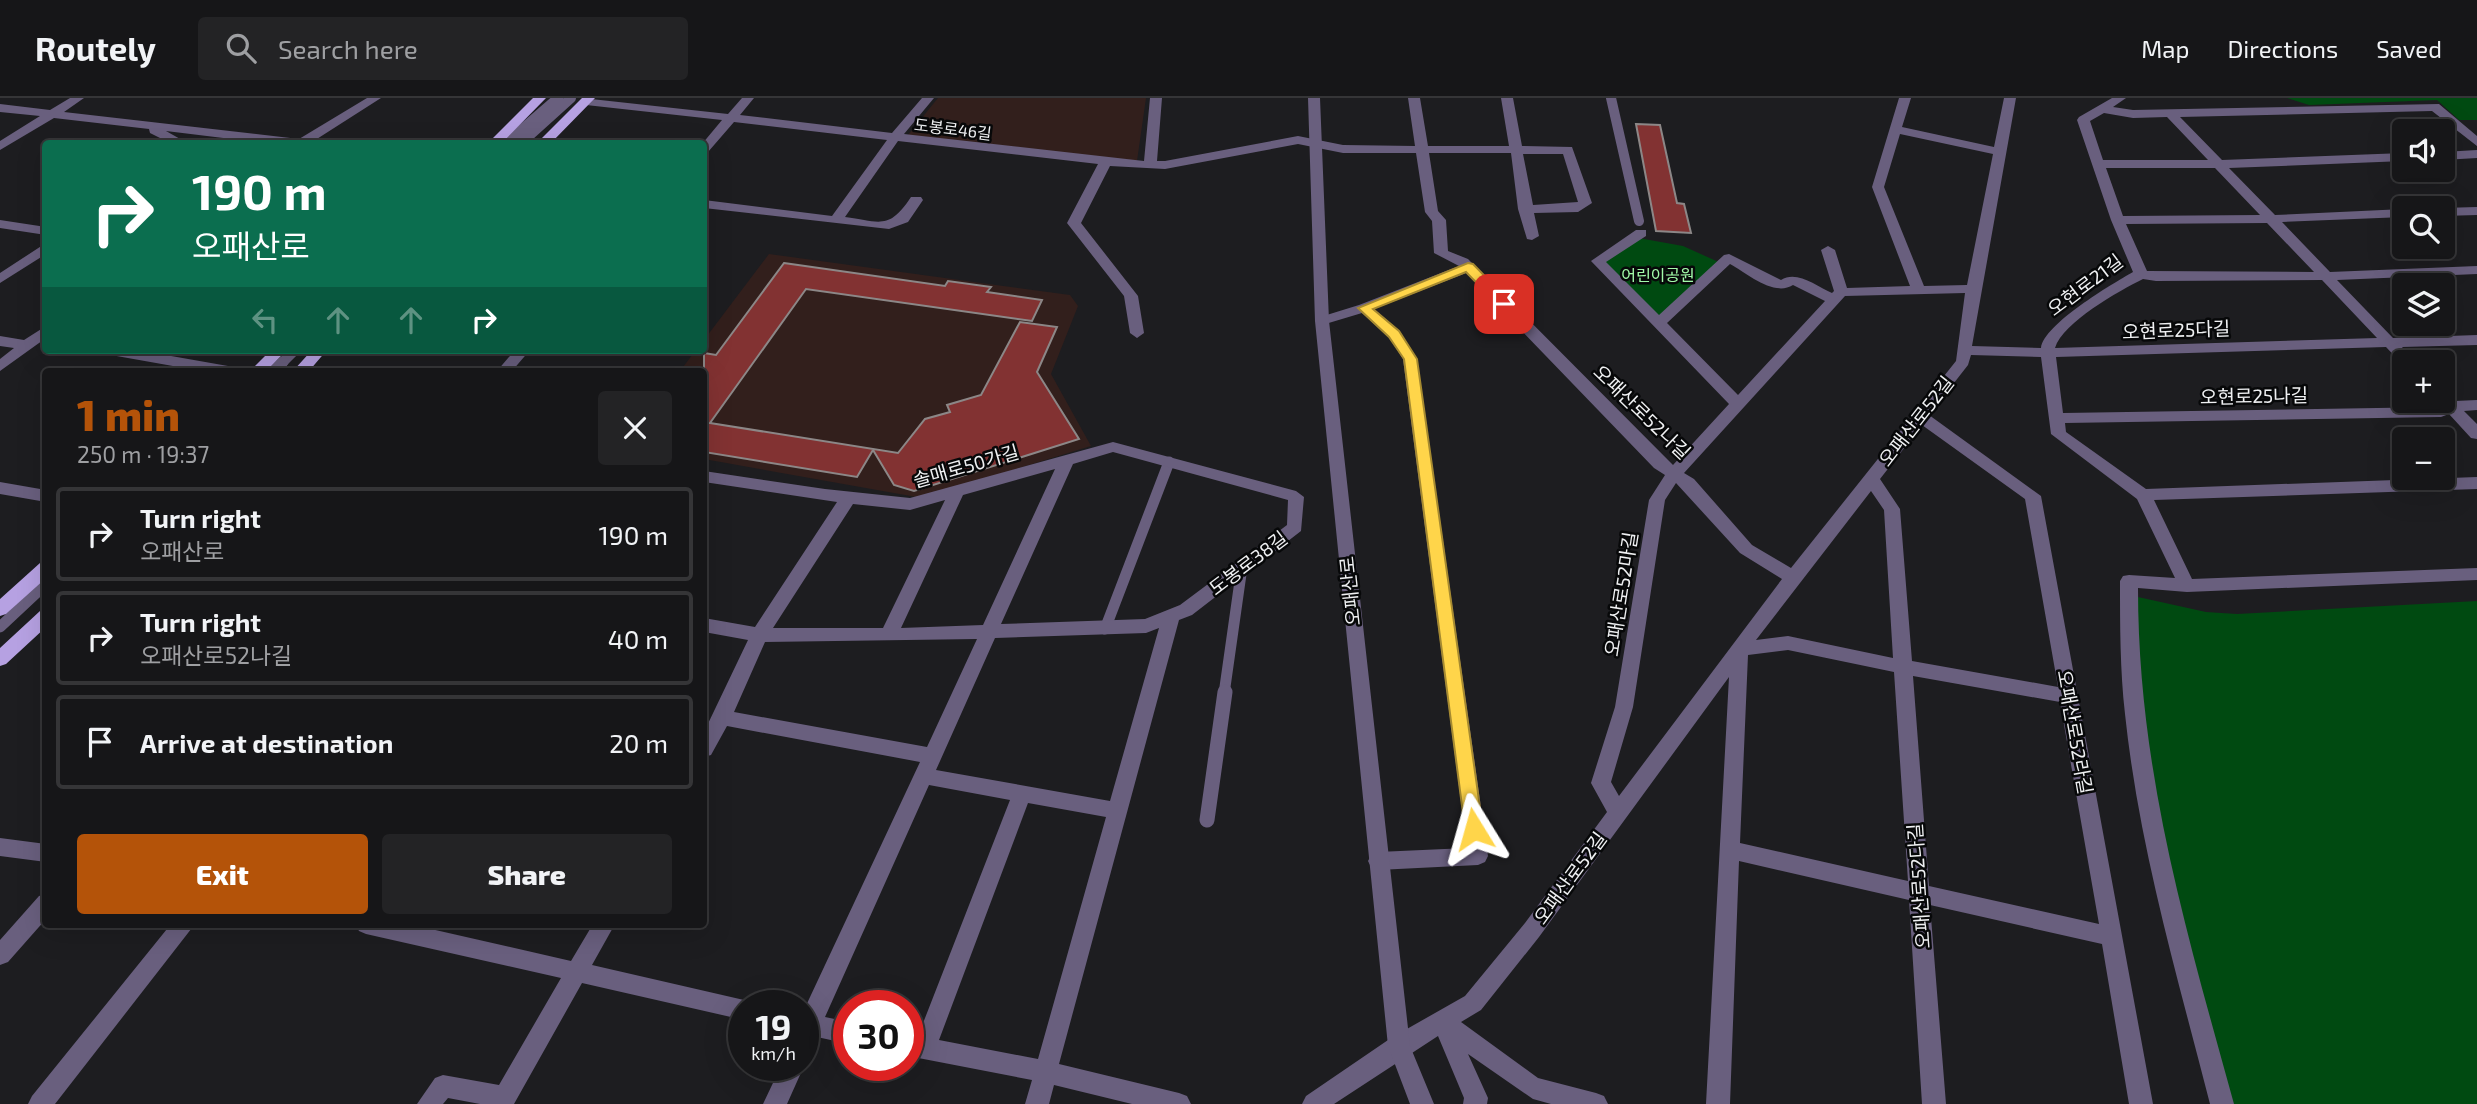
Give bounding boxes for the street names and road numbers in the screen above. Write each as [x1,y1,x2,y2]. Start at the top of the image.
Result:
street label: 도봉로46길 [913,114,993,143]
street label: 오현로21길 [2043,249,2127,320]
street label: 오현로25다길 [2121,316,2230,343]
street label: 오패산로52나길 [1589,360,1696,464]
street label: 오패산로52길 [1873,371,1958,470]
street label: 오현로25나길 [2200,383,2308,408]
street label: 솔매로50가길 [910,439,1021,492]
street label: 도봉로38길 [1204,526,1291,599]
street label: 오패산로52마길 [1599,530,1642,658]
street label: 오패산로 [1334,555,1365,627]
street label: 오패산로52라길 [2053,668,2098,796]
street label: 오패산로52다길 [1903,823,1934,950]
street label: 오패산로52길 [1528,827,1611,928]

